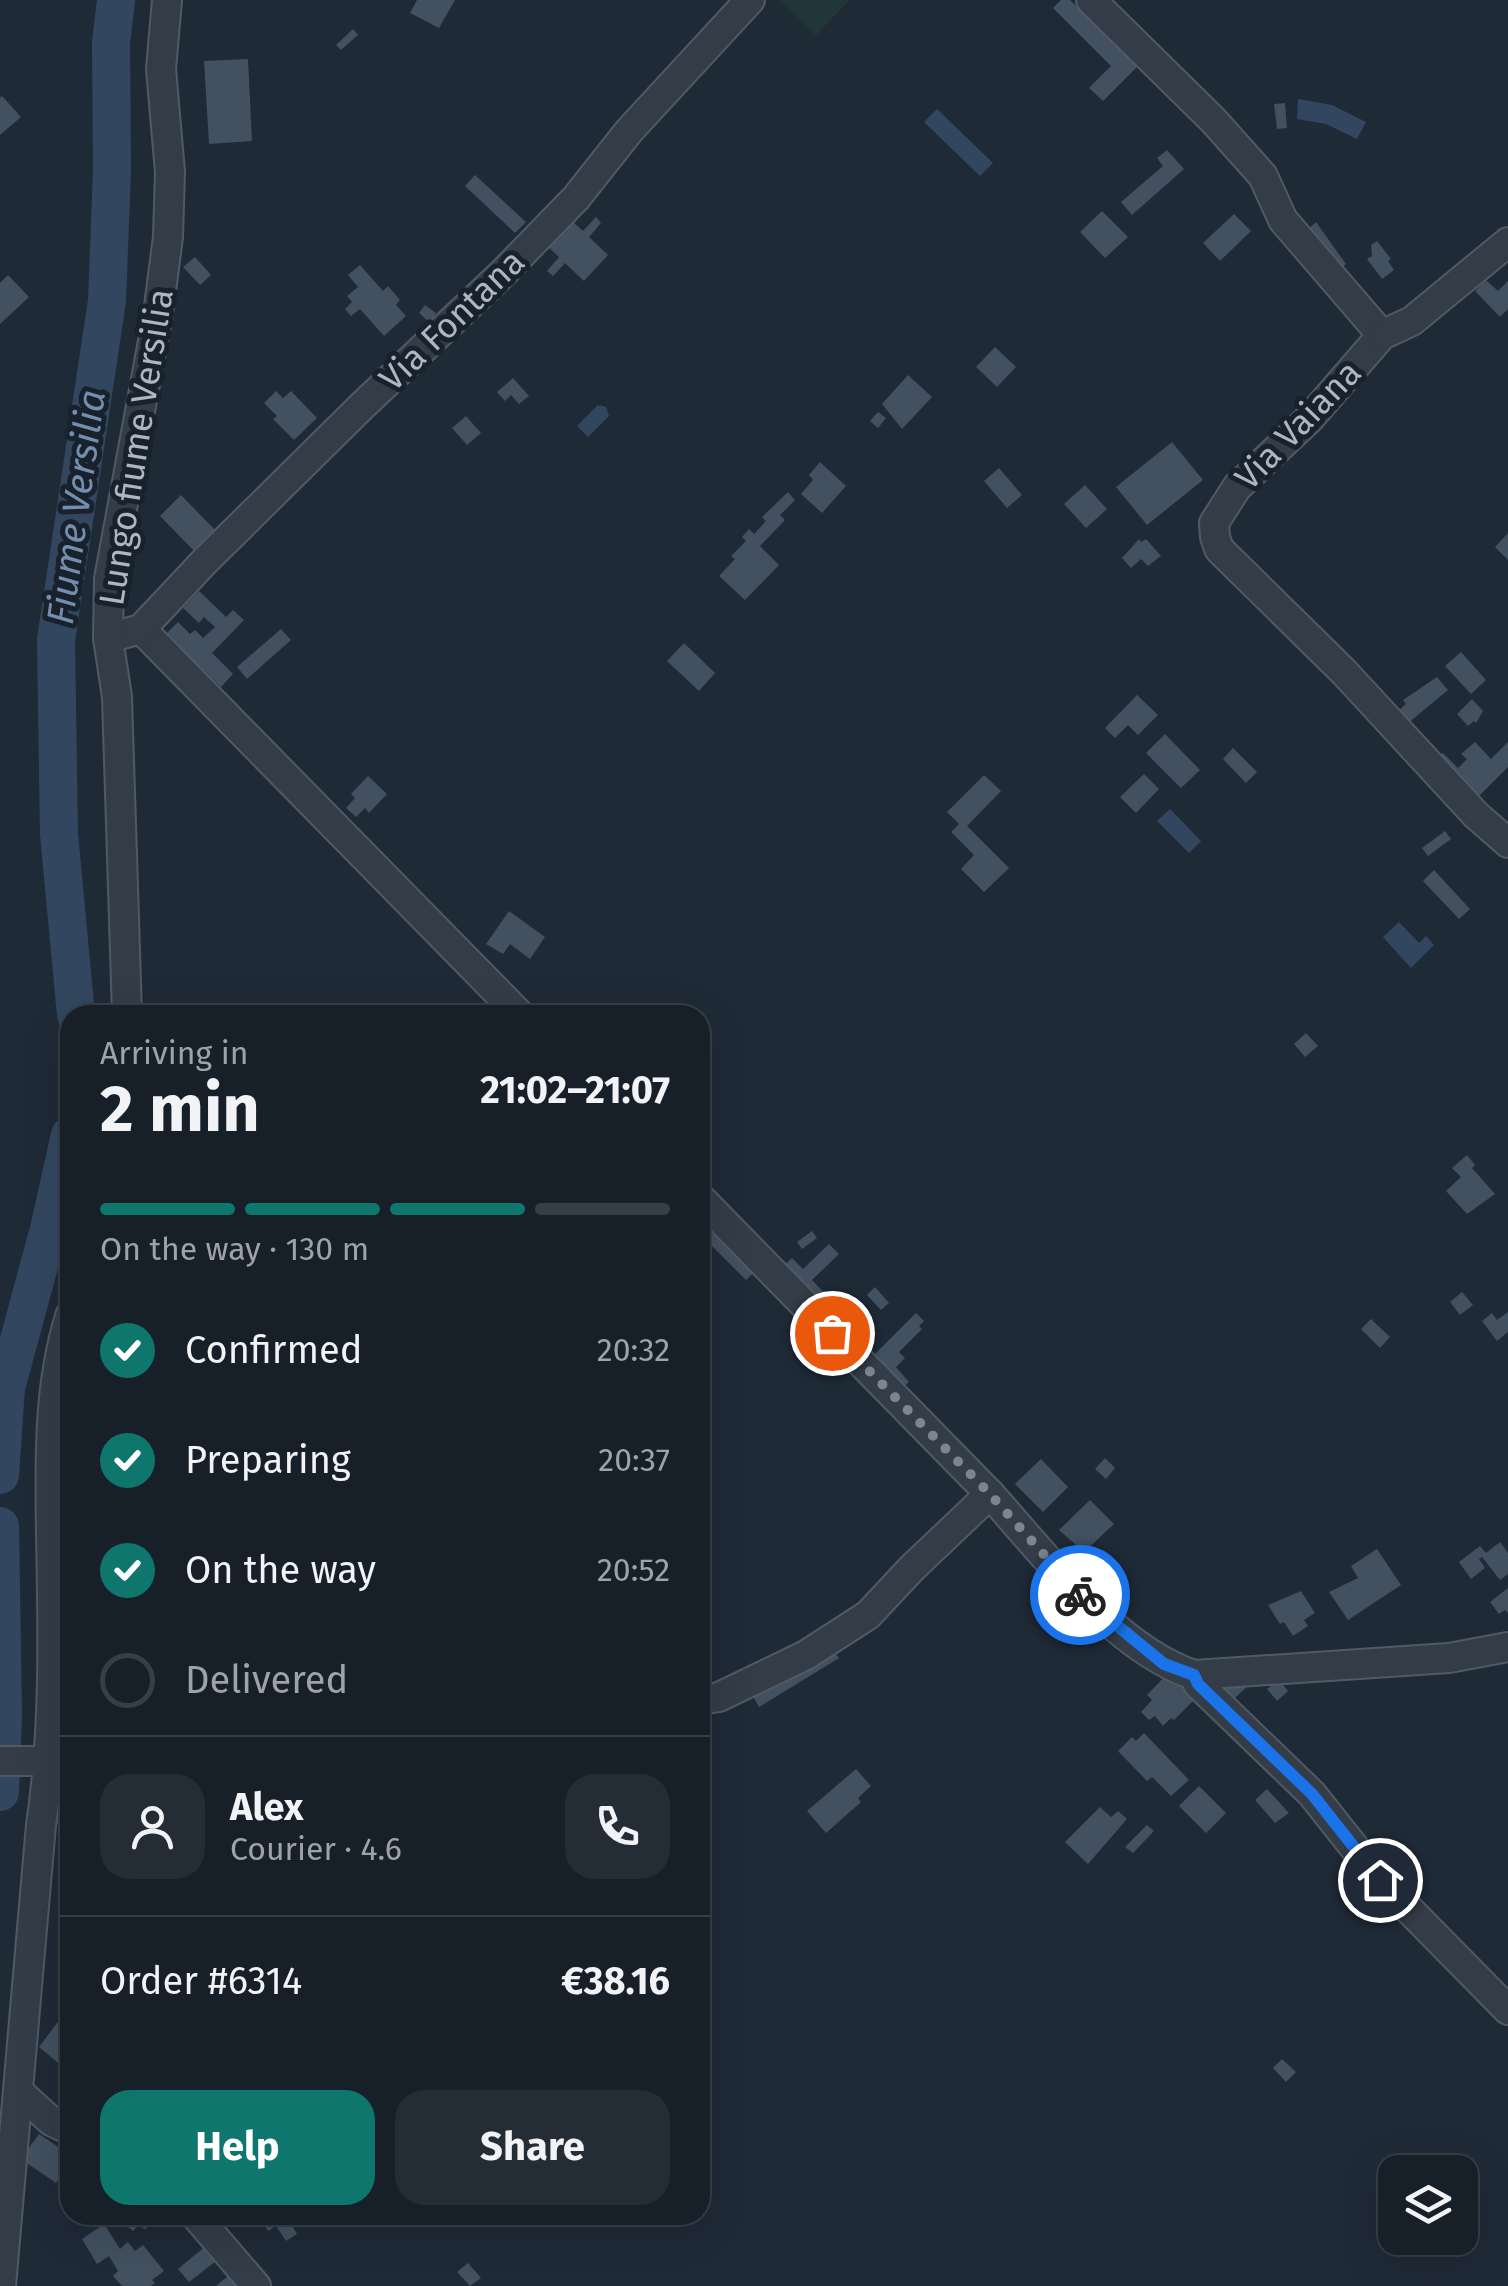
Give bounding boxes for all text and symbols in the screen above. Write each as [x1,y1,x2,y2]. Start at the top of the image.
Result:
street label: Via Fontana [371,240,533,400]
street label: Lungo fiume Versilia [90,286,182,608]
street label: Via Vaiana [1226,352,1370,498]
water label: Fiume Versilia [37,387,115,627]
text: Arriving in [100,1034,248,1072]
text: 21:02–21:07 [480,1067,670,1113]
text: 2 min [100,1070,260,1148]
text: On the way · 130 m [100,1230,369,1268]
pin [790,1291,875,1376]
icon: bag [805,1306,860,1361]
icon: check [100,1323,155,1378]
text: Confirmed [185,1327,363,1373]
text: 20:32 [597,1331,670,1369]
icon: check [100,1433,155,1488]
text: Preparing [185,1437,351,1483]
text: 20:37 [598,1441,670,1479]
icon: check [100,1543,155,1598]
courier [1030,1545,1130,1645]
text: On the way [185,1547,376,1593]
text: 20:52 [597,1551,670,1589]
icon: bike [1053,1568,1108,1623]
text: Delivered [185,1657,348,1703]
button: person [100,1774,205,1879]
button: phone [565,1774,670,1879]
text: Alex [230,1784,303,1830]
text: Courier · 4.6 [230,1830,402,1868]
pin [1338,1838,1423,1923]
icon: home [1353,1853,1408,1908]
text: Order #6314 [100,1958,302,2004]
text: €38.16 [561,1958,670,2004]
button: Help [100,2090,375,2205]
button: Share [395,2090,670,2205]
map controls [1378,2155,1478,2255]
button: layers [1378,2155,1478,2255]

